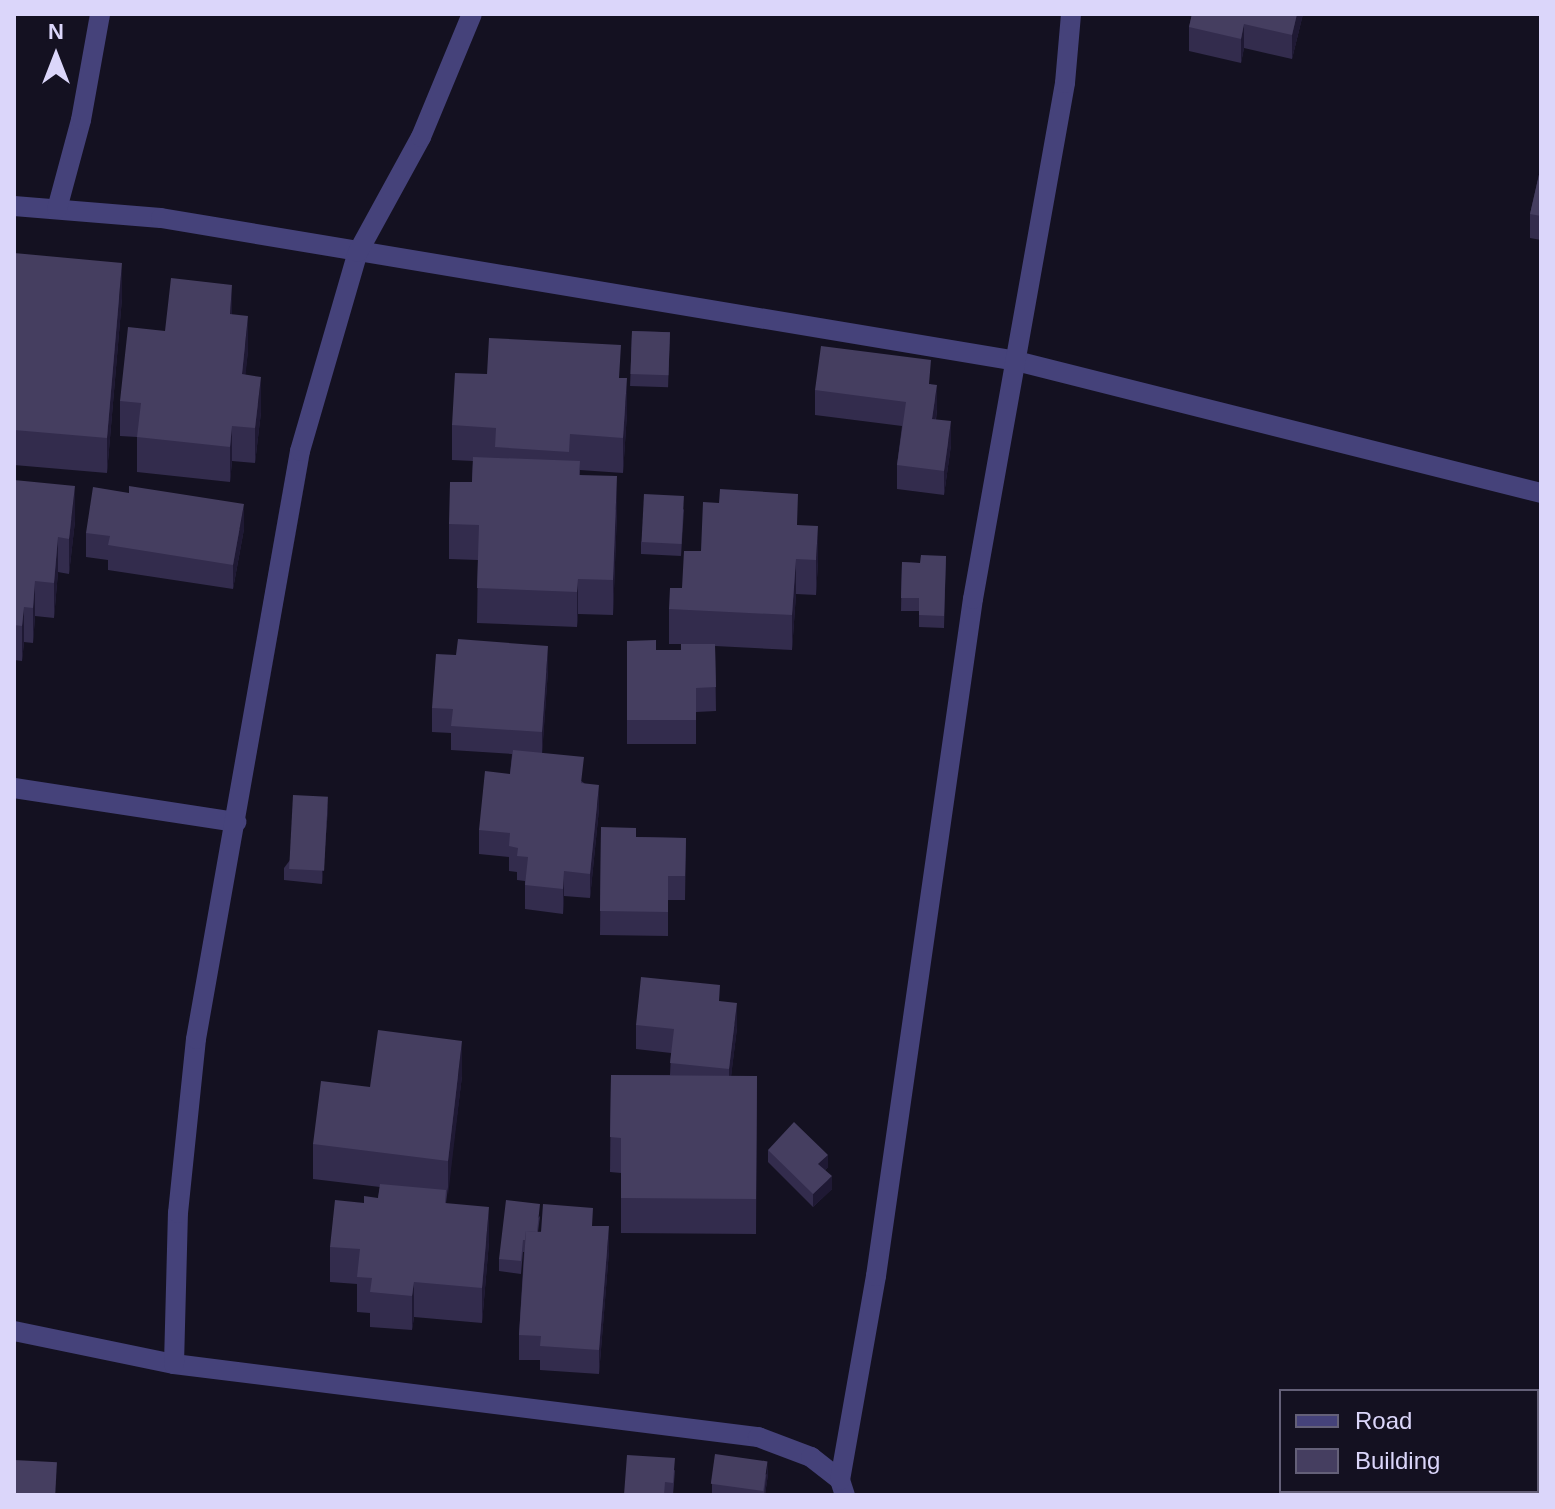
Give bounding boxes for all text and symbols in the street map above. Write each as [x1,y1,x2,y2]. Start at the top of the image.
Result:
north arrow [16,16,96,96]
text: N [48,19,64,44]
legend [1279,1389,1539,1493]
text: Road [1355,1407,1412,1434]
text: Building [1355,1447,1440,1474]

